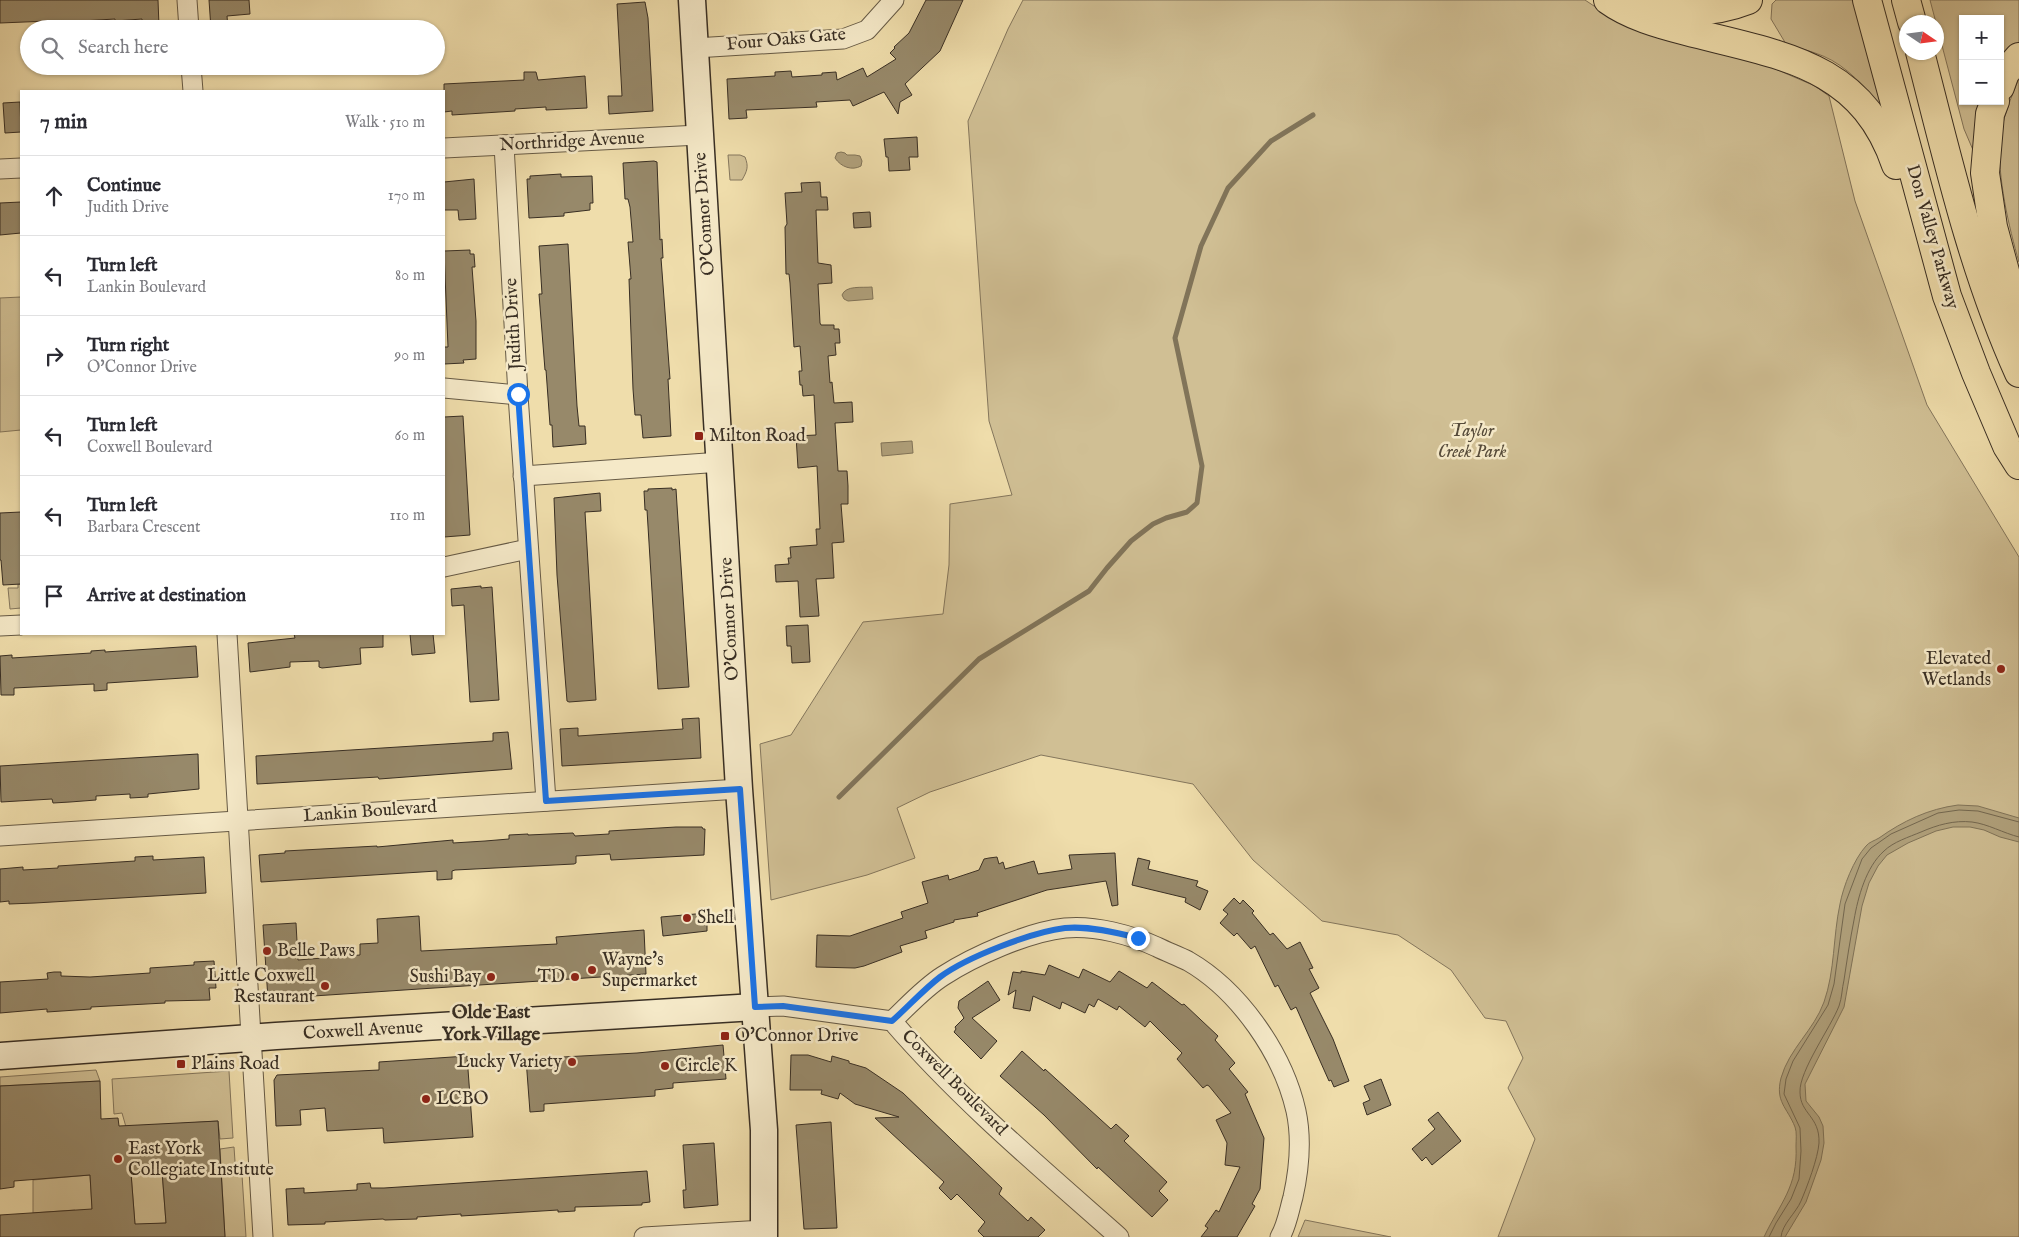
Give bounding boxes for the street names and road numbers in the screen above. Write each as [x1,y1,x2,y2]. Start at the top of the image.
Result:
street label: Four Oaks Gate [725,23,847,57]
street label: Northridge Avenue [499,127,645,157]
street label: O'Connor Drive [689,152,721,276]
street label: Don Valley Parkway [1900,162,1964,312]
street label: Judith Drive [500,277,528,373]
street label: O'Connor Drive [715,557,745,681]
street label: Lankin Boulevard [302,796,438,828]
street label: Coxwell Avenue [302,1016,424,1046]
street label: Coxwell Boulevard [896,1025,1012,1141]

